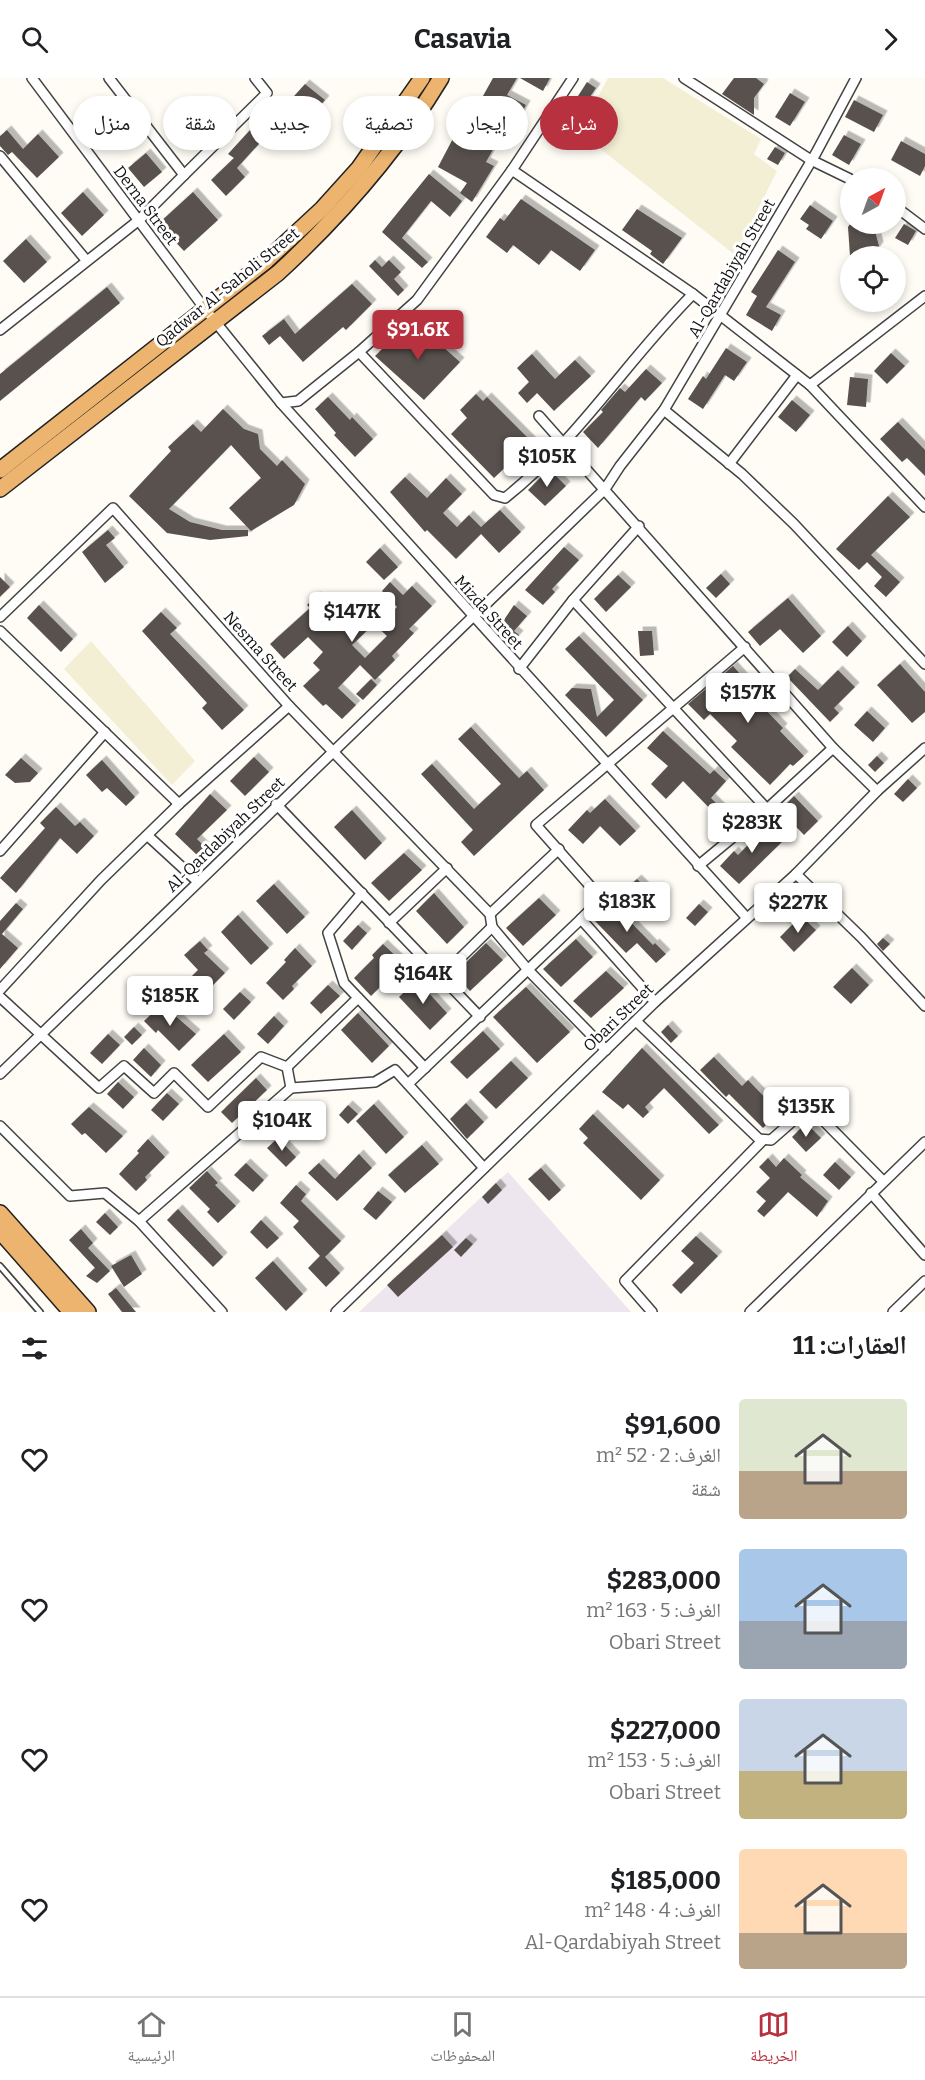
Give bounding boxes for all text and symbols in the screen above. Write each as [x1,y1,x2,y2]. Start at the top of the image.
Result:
icon: search [18,23,51,56]
text: Casavia [414,23,511,55]
icon: forward [874,23,907,56]
chip: منزل [73,96,151,150]
chip: شقة [163,96,237,150]
chip: جديد [249,96,331,150]
chip: تصفية [343,96,434,150]
chip: إيجار [446,96,528,150]
chip: شراء [540,96,618,150]
street label: Derna Street [110,162,182,249]
north arrow [840,168,906,234]
map controls [840,168,906,312]
street label: Al-Qardabiyah Street [684,195,779,341]
street label: Qadwar Al-Saholi Street [152,224,303,351]
button: locate [840,246,906,312]
pin: $91.6K [369,310,467,361]
text: $91.6K [386,317,450,341]
pin: $105K [505,437,589,488]
text: $105K [518,444,576,468]
street label: Mizda Street [450,571,527,653]
pin: $147K [310,592,394,643]
text: $147K [323,599,381,623]
street label: Nesma Street [220,607,302,695]
pin: $157K [706,673,790,724]
text: $157K [720,680,776,704]
street label: Al-Qardabiyah Street [162,773,289,896]
pin: $283K [710,803,794,854]
text: $283K [722,810,782,834]
pin: $183K [585,882,669,933]
pin: $227K [756,883,840,934]
text: $183K [598,889,656,913]
text: $227K [768,890,828,914]
pin: $164K [381,954,465,1005]
text: $164K [393,961,453,985]
pin: $185K [128,976,212,1027]
street label: Obari Street [579,979,657,1055]
text: $185K [141,983,199,1007]
pin: $135K [764,1087,848,1138]
text: $135K [777,1094,835,1118]
pin: $104K [240,1101,324,1152]
text: $104K [252,1108,312,1132]
text: العقارات: 11 [793,1330,907,1361]
icon: filters [18,1332,51,1365]
text: $91,600 [624,1410,721,1441]
icon: home [787,1423,859,1495]
icon: heart [18,1443,51,1476]
text: الغرف: 2 · 52 m² [596,1443,721,1467]
text: شقة [691,1477,721,1501]
text: $283,000 [607,1565,721,1596]
icon: home [787,1573,859,1645]
icon: heart [18,1593,51,1626]
text: الغرف: 5 · 163 m² [586,1598,721,1622]
text: Obari Street [609,1630,721,1654]
text: $227,000 [610,1715,721,1746]
icon: home [787,1723,859,1795]
icon: heart [18,1743,51,1776]
text: الغرف: 5 · 153 m² [588,1748,721,1772]
text: Obari Street [609,1780,721,1804]
text: $185,000 [610,1865,721,1896]
icon: home [787,1873,859,1945]
icon: heart [18,1893,51,1926]
text: الغرف: 4 · 148 m² [585,1898,721,1922]
text: Al-Qardabiyah Street [524,1930,721,1954]
tab: الرئيسية [128,2008,175,2071]
tab: المحفوظات [430,2008,495,2071]
tab: الخريطة [750,2008,797,2071]

